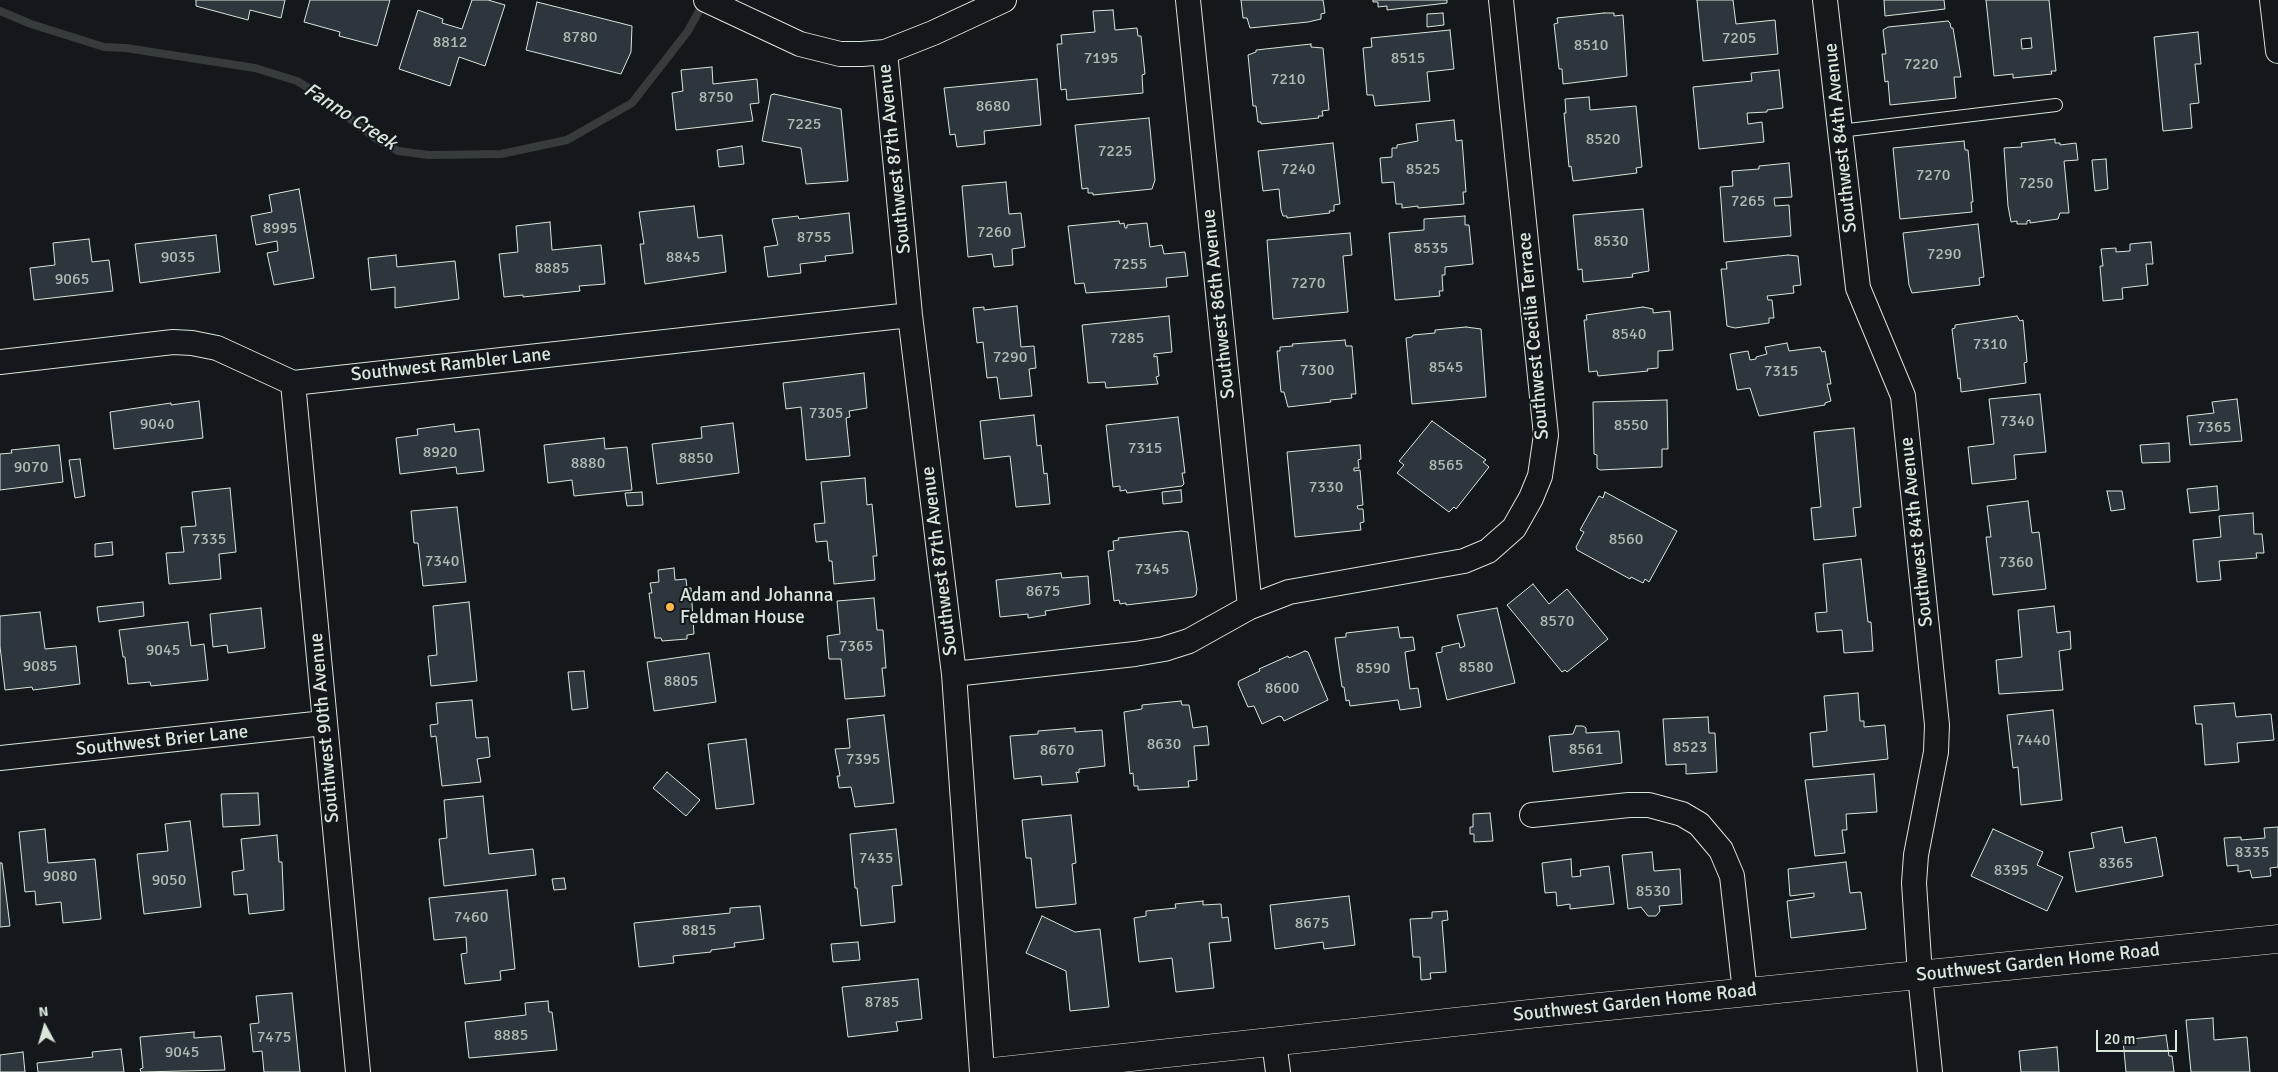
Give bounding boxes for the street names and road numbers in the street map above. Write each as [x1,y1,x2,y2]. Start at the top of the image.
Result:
street label: Southwest 84th Avenue [1820,42,1862,234]
street label: Southwest 87th Avenue [874,63,916,255]
street label: Southwest 86th Avenue [1198,208,1240,400]
street label: Southwest Cecilia Terrace [1514,231,1554,441]
street label: Southwest Rambler Lane [350,343,552,387]
street label: Southwest 84th Avenue [1896,436,1938,628]
street label: Southwest 87th Avenue [917,465,963,657]
street label: Southwest 90th Avenue [305,632,345,824]
street label: Southwest Brier Lane [75,721,249,761]
street label: Southwest Garden Home Road [1915,939,2161,987]
street label: Southwest Garden Home Road [1512,979,1758,1027]

